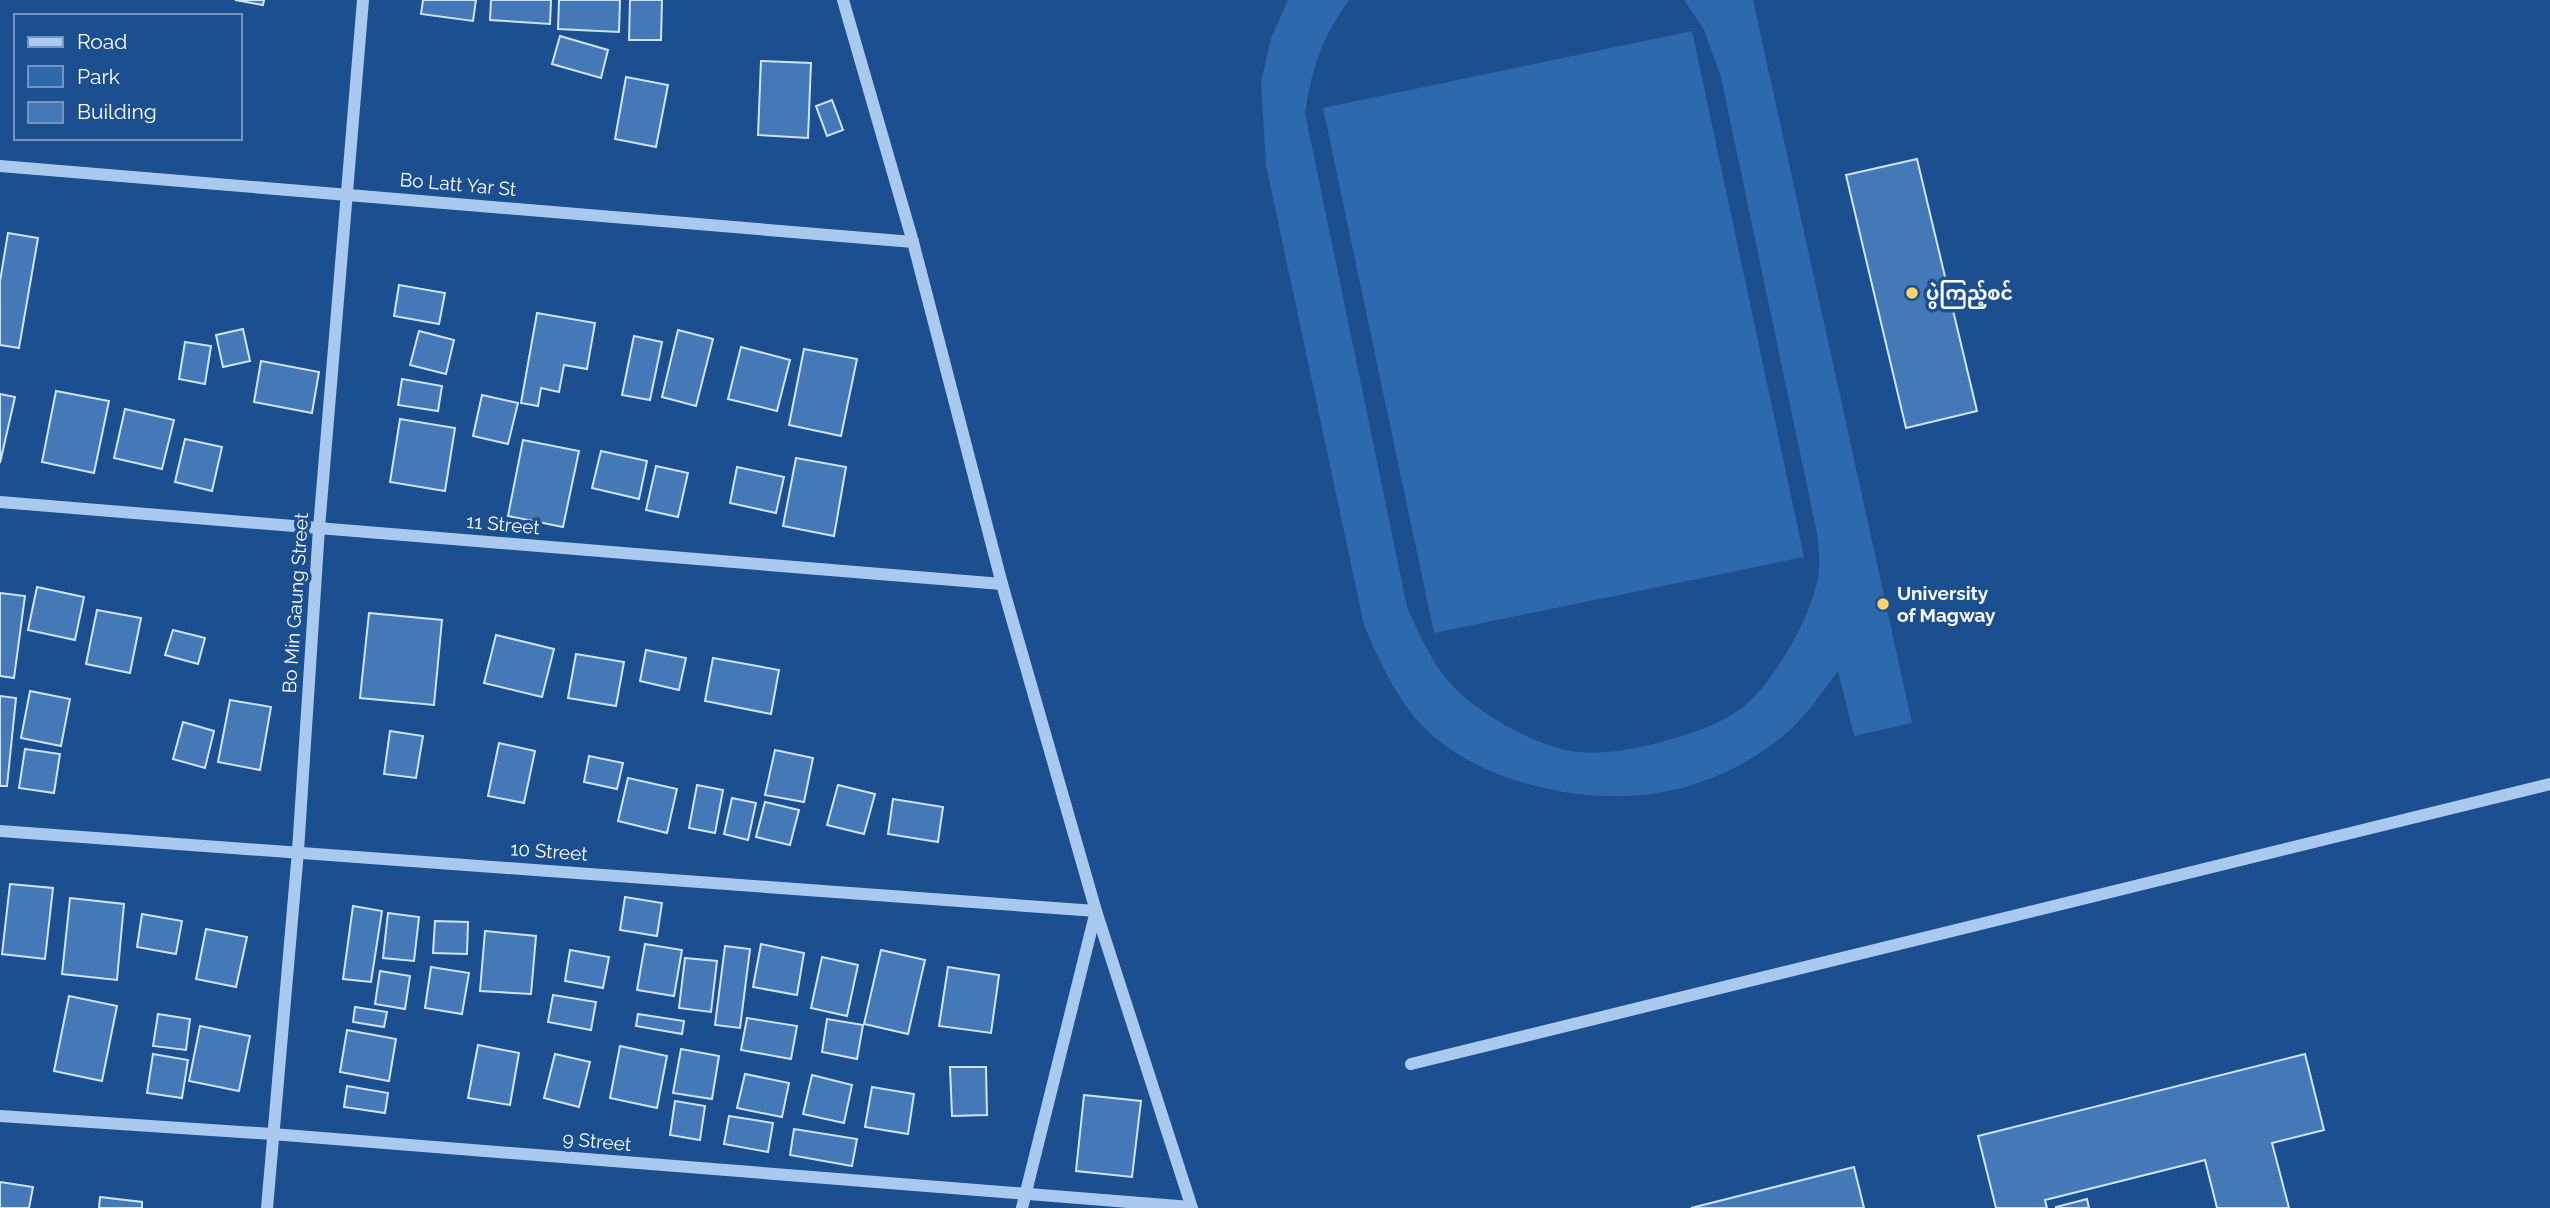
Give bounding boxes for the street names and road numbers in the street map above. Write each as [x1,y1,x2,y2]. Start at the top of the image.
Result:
street label: Bo Latt Yar St [399,168,518,200]
street label: 11 Street [465,510,541,538]
street label: Bo Min Gaung Street [278,511,312,694]
street label: 10 Street [510,837,589,865]
street label: 9 Street [562,1127,633,1155]

